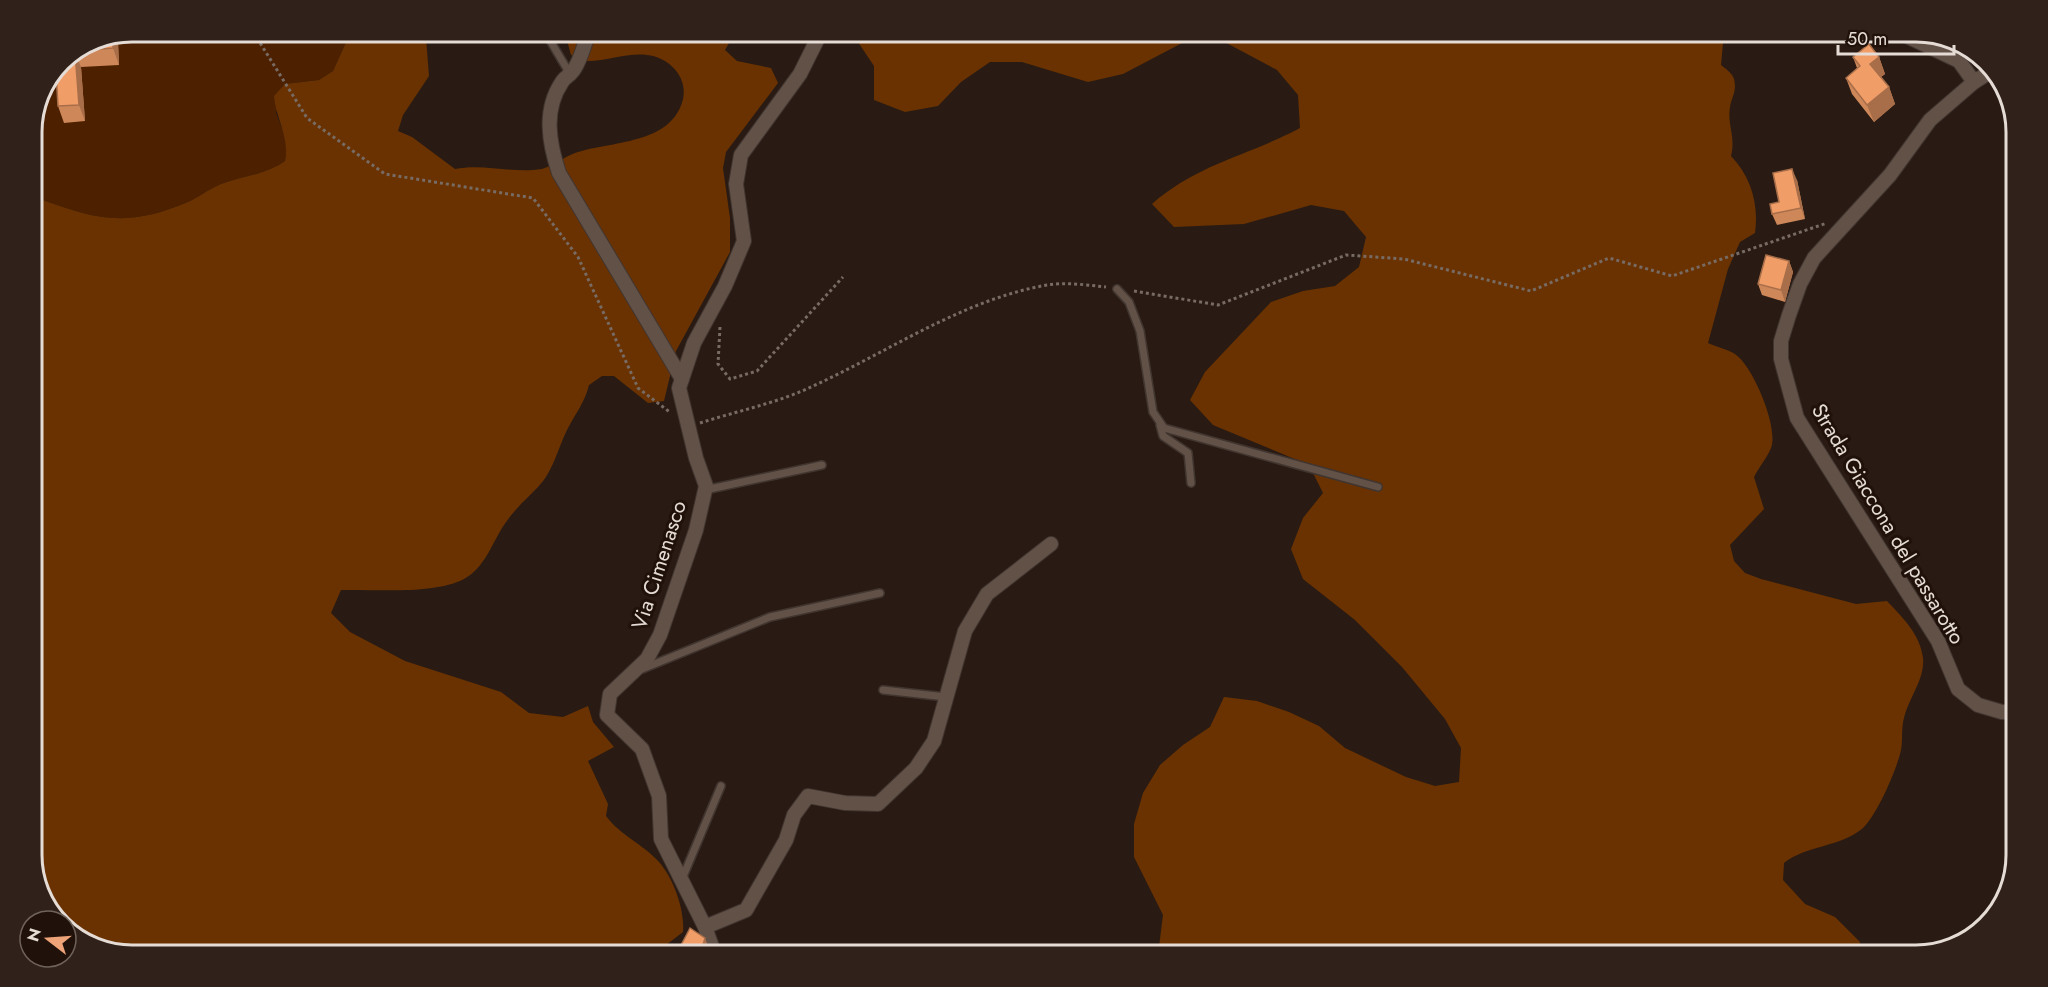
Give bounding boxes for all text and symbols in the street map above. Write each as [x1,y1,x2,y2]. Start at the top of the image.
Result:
scale bar [1838,18,1954,56]
text: 50 m [1847,26,1887,52]
street label: Strada Giaccona del passarotto [1804,398,1972,650]
street label: Via Cimenasco [624,497,694,633]
north arrow [18,909,78,969]
text: N [21,925,47,944]

